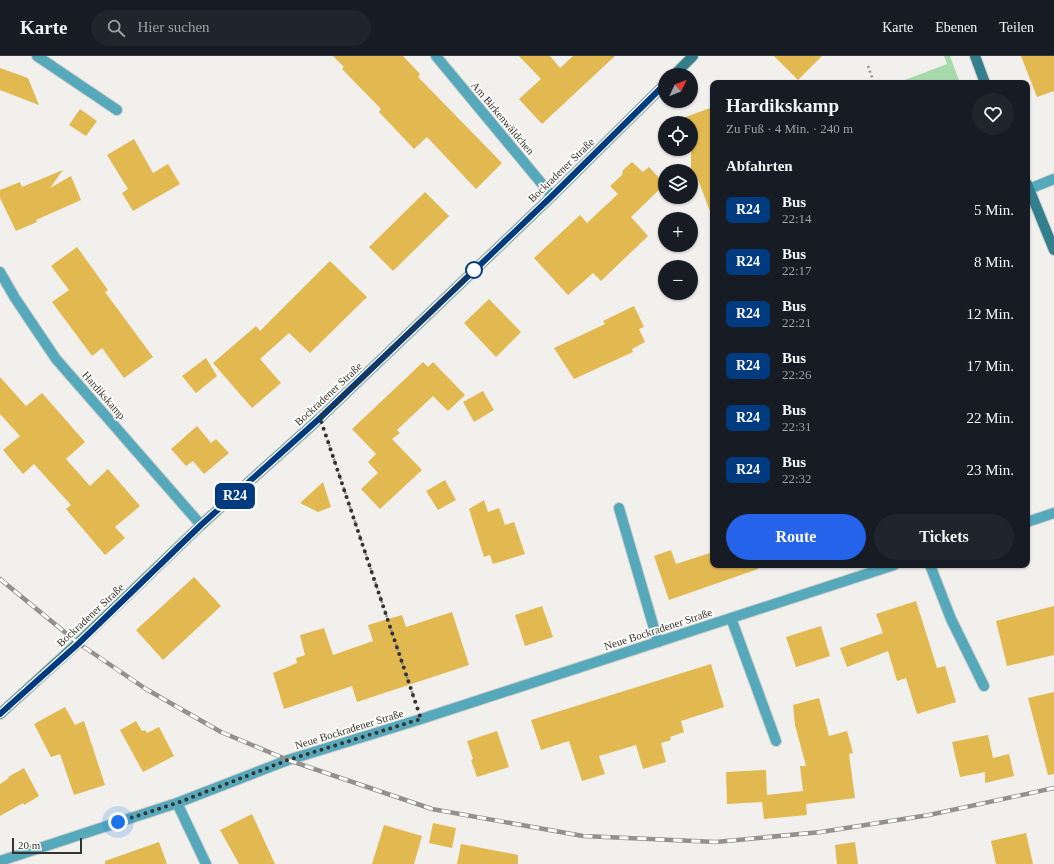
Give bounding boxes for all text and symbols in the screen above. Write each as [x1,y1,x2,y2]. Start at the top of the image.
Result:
search box [91,10,371,46]
text: Karte [20,17,67,38]
icon: search [105,17,127,39]
text: Hier suchen [137,19,210,35]
text: Karte [882,20,913,35]
text: Ebenen [935,20,977,35]
text: Teilen [999,20,1034,35]
north arrow [658,68,698,108]
map controls [658,68,698,300]
street label: Am Birkenwäldchen [469,79,537,157]
button: heart [972,93,1014,135]
text: Hardikskamp [726,95,839,116]
button: locate [658,116,698,156]
text: Zu Fuß · 4 Min. · 240 m [726,121,853,136]
street label: Bockradener Straße [526,135,597,205]
text: Abfahrten [726,158,793,174]
button: layers [658,164,698,204]
text: Bus [782,194,806,210]
text: R24 [736,202,760,217]
text: 5 Min. [974,202,1014,218]
text: 22:14 [782,211,812,226]
button: + [658,212,698,252]
text: Bus [782,246,806,262]
text: R24 [736,254,760,269]
text: 8 Min. [974,254,1014,270]
button: − [658,260,698,300]
unlabelled marker [465,261,483,279]
text: 22:17 [782,263,812,278]
text: Bus [782,298,806,314]
text: R24 [736,306,760,321]
text: 12 Min. [966,306,1014,322]
text: 22:21 [782,315,812,330]
text: Bus [782,350,806,366]
text: R24 [736,358,760,373]
text: 17 Min. [966,358,1014,374]
street label: Bockradener Straße [292,360,364,428]
text: 22:26 [782,367,812,382]
street label: Hardikskamp [80,369,128,422]
text: Bus [782,402,806,418]
text: R24 [736,410,760,425]
text: 22 Min. [966,410,1014,426]
text: 22:31 [782,419,812,434]
text: Bus [782,454,806,470]
text: R24 [736,462,760,477]
text: 23 Min. [966,462,1014,478]
text: 22:32 [782,471,812,486]
line badge: R24 [212,483,258,509]
text: R24 [223,488,247,503]
button: Route [726,514,866,560]
button: Tickets [874,514,1014,560]
street label: Bockradener Straße [54,581,126,649]
street label: Neue Bockradener Straße [602,606,714,652]
street label: Neue Bockradener Straße [293,707,405,751]
your location [108,812,128,832]
scale bar [12,836,82,855]
text: 20 m [18,839,40,851]

